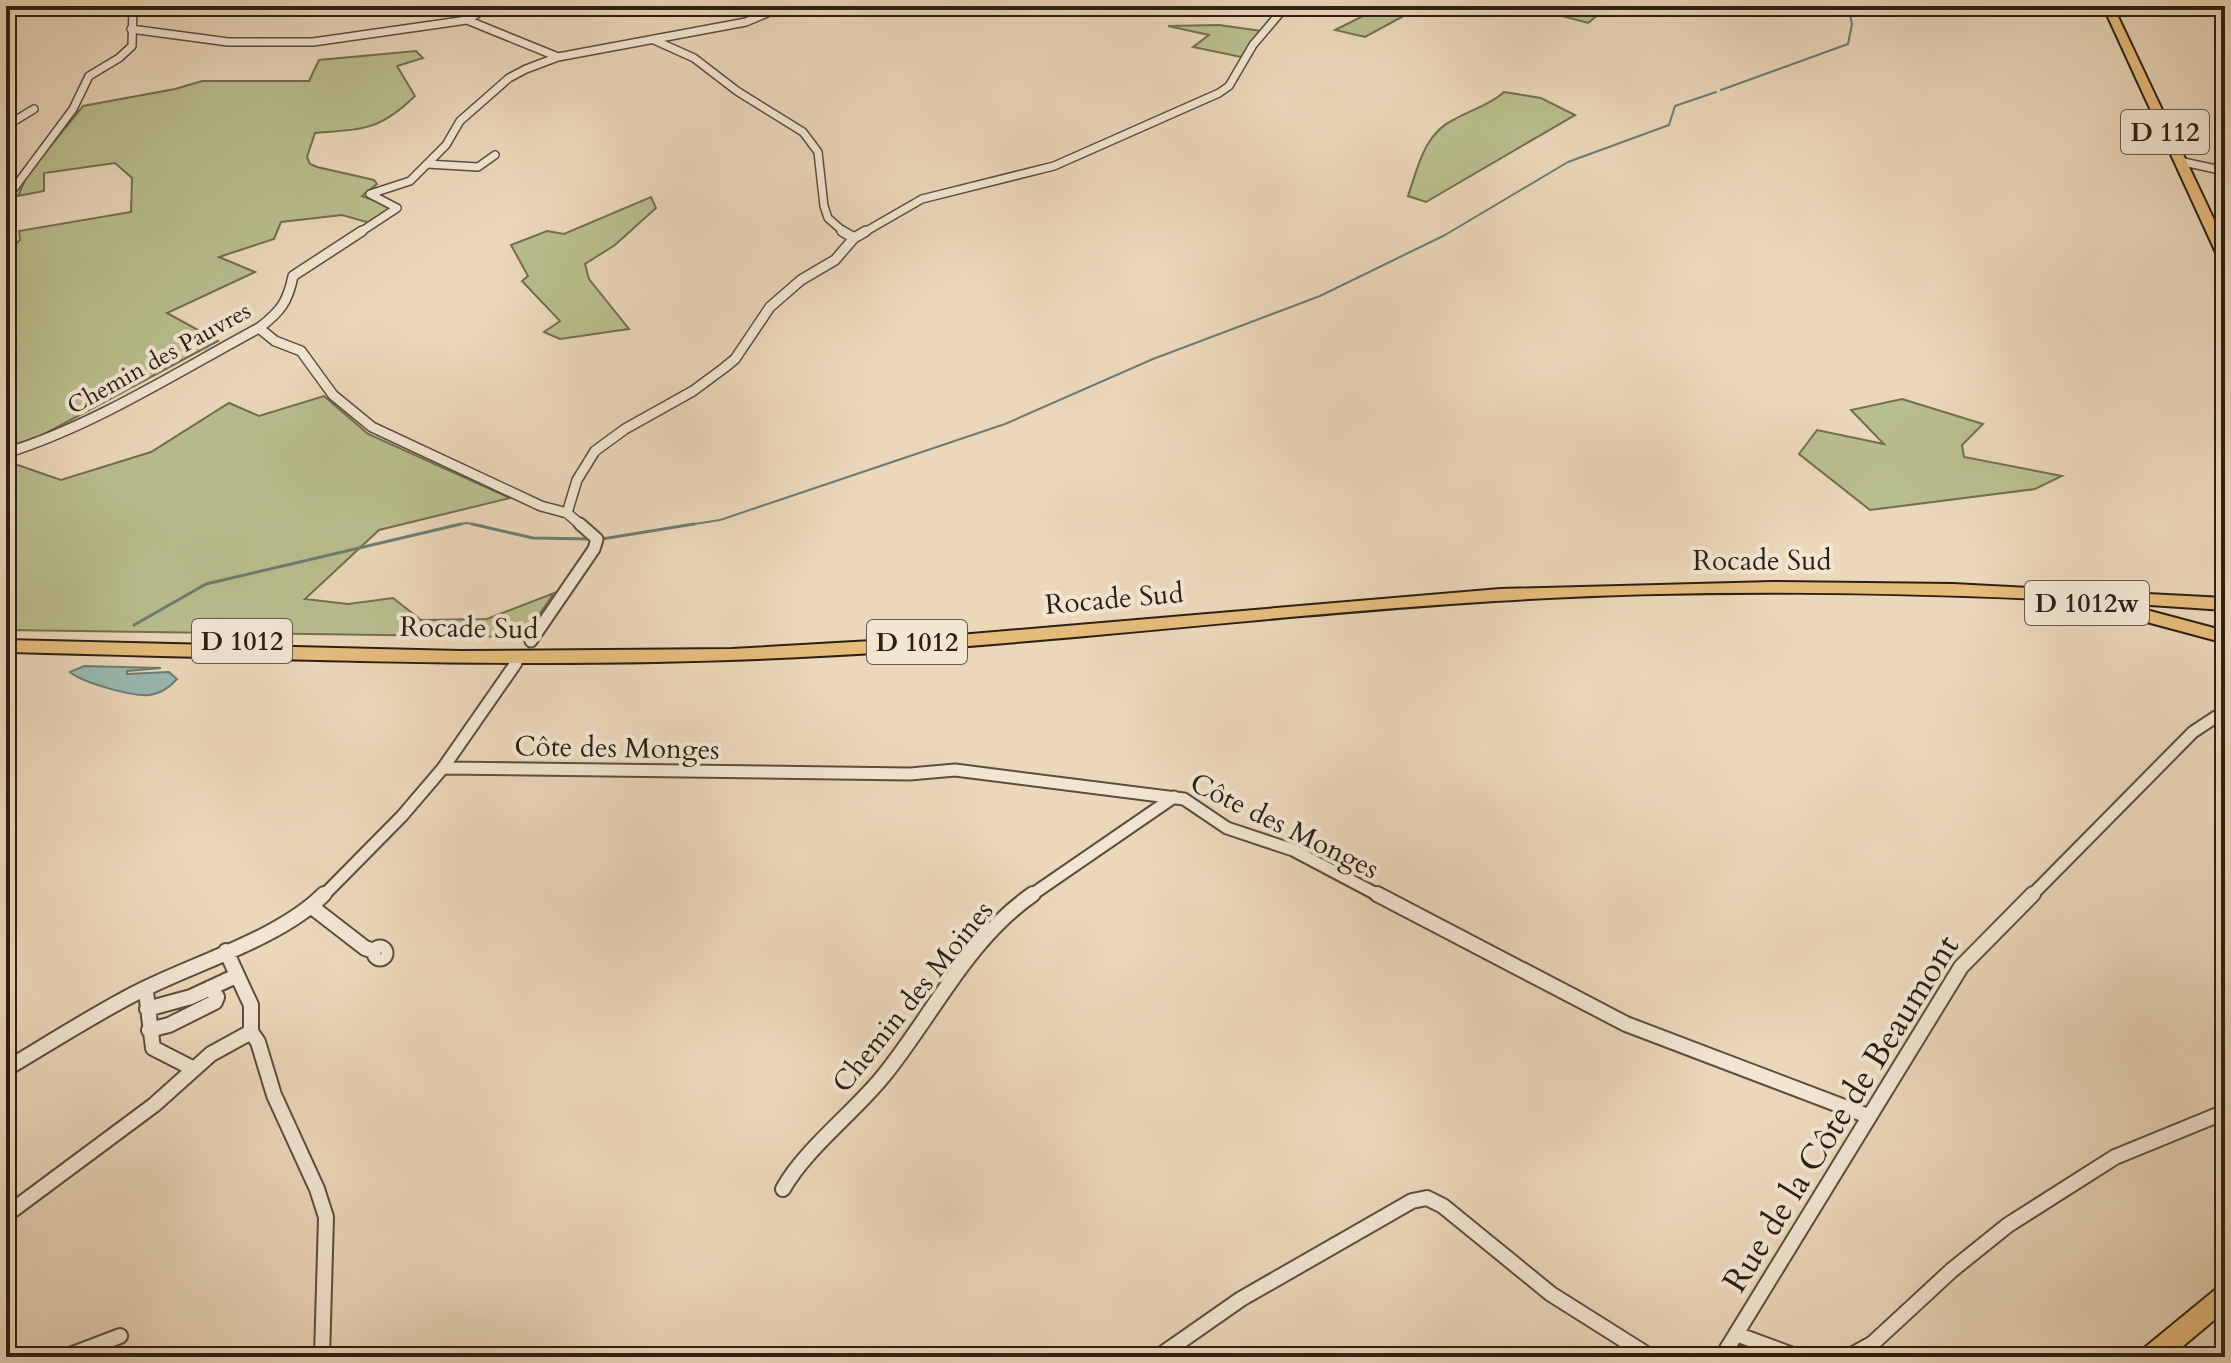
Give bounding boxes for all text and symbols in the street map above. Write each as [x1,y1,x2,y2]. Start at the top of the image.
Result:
road number: D 112 [2121,110,2209,154]
street label: Chemin des Pauvres [61,294,257,423]
street label: Rocade Sud [1693,542,1832,580]
street label: Rocade Sud [1043,574,1185,624]
road number: D 1012w [2025,581,2149,625]
street label: Rocade Sud [399,608,539,648]
road number: D 1012 [192,619,292,663]
road number: D 1012 [867,620,967,664]
street label: Côte des Monges [514,727,720,769]
street label: Côte des Monges [1184,764,1385,888]
street label: Chemin des Moines [824,893,1002,1100]
street label: Rue de la Côte de Beaumont [1712,926,1970,1301]

